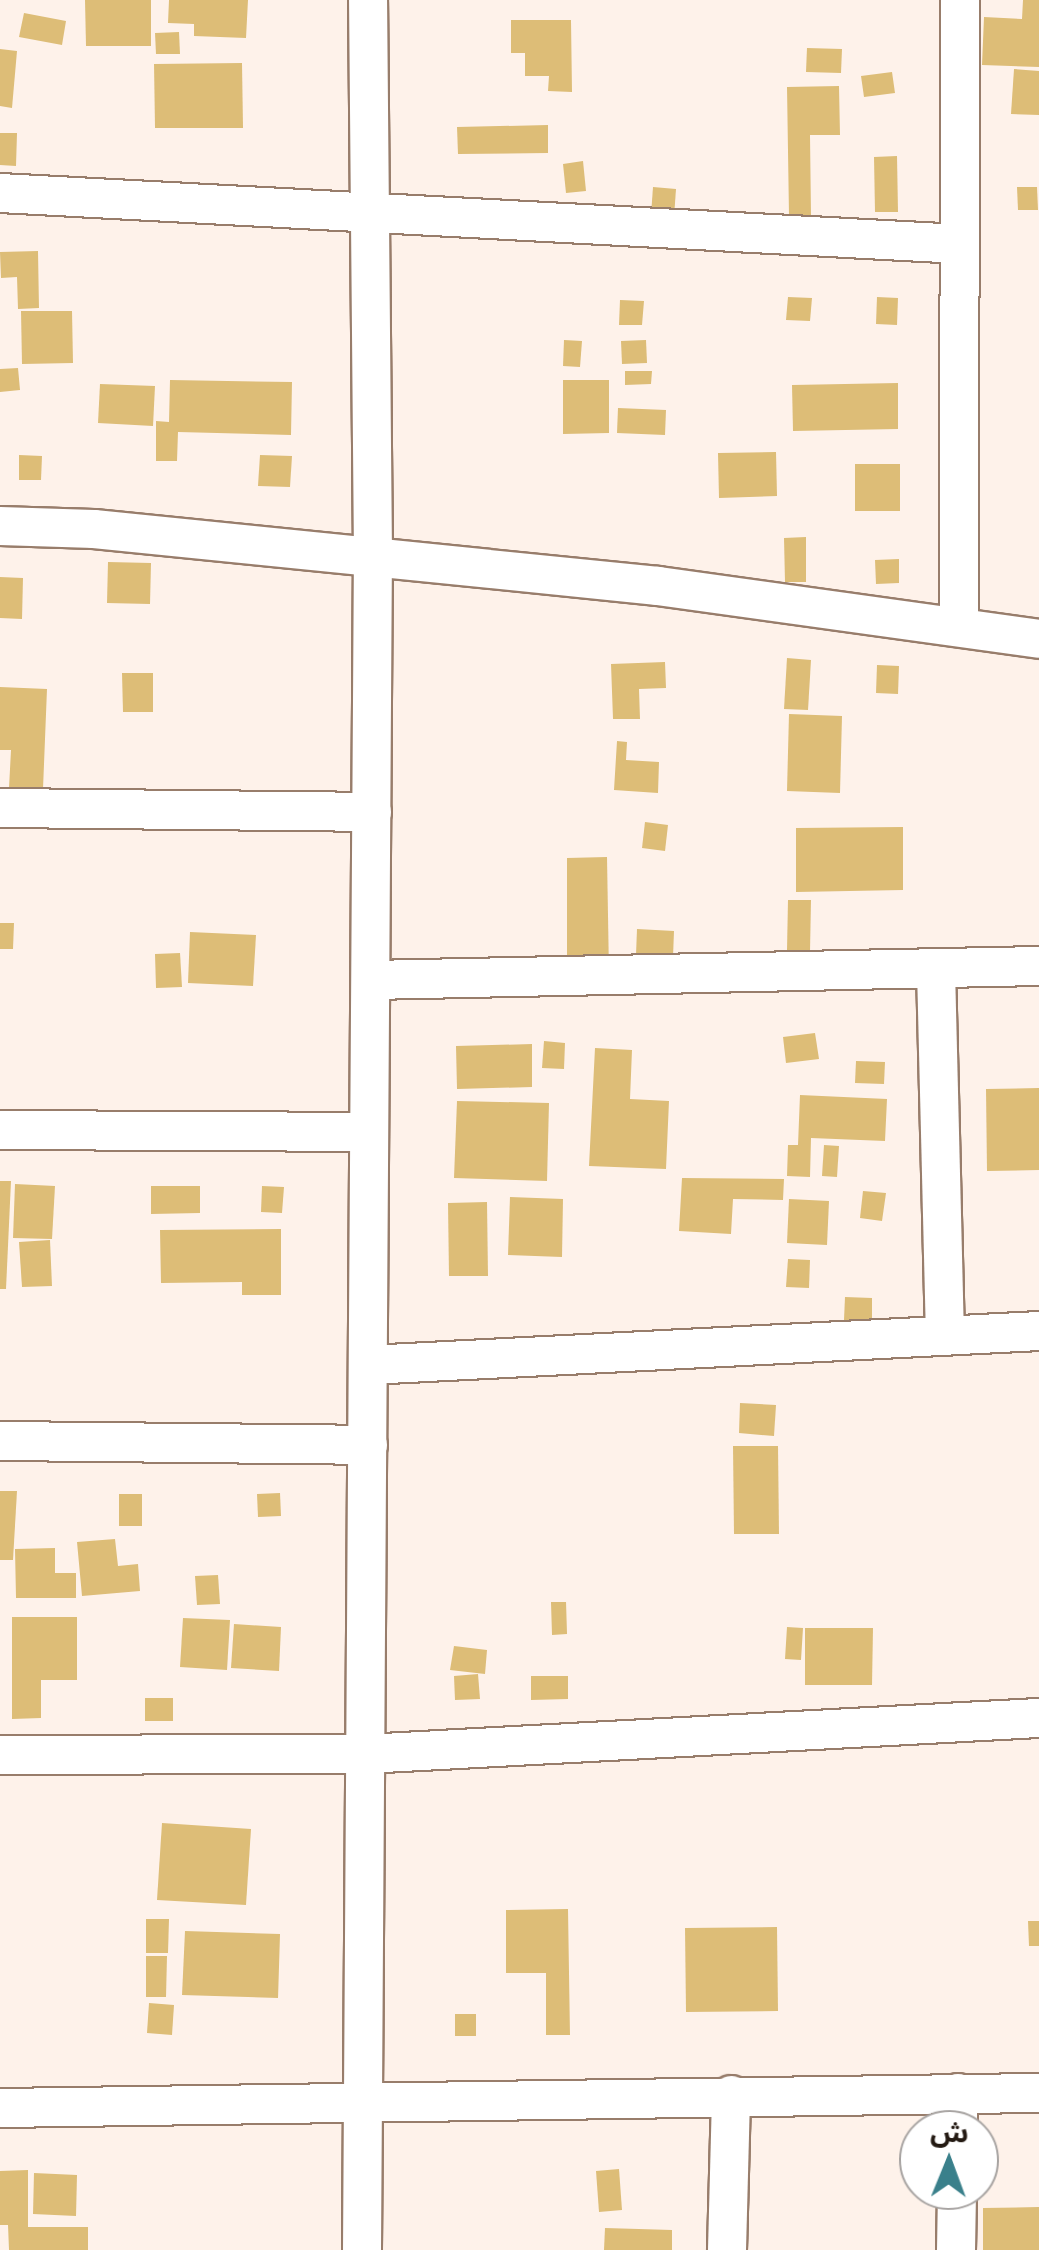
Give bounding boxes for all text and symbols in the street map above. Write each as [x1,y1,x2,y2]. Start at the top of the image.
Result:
north arrow [899,2110,999,2210]
text: ش [930,2116,969,2147]

